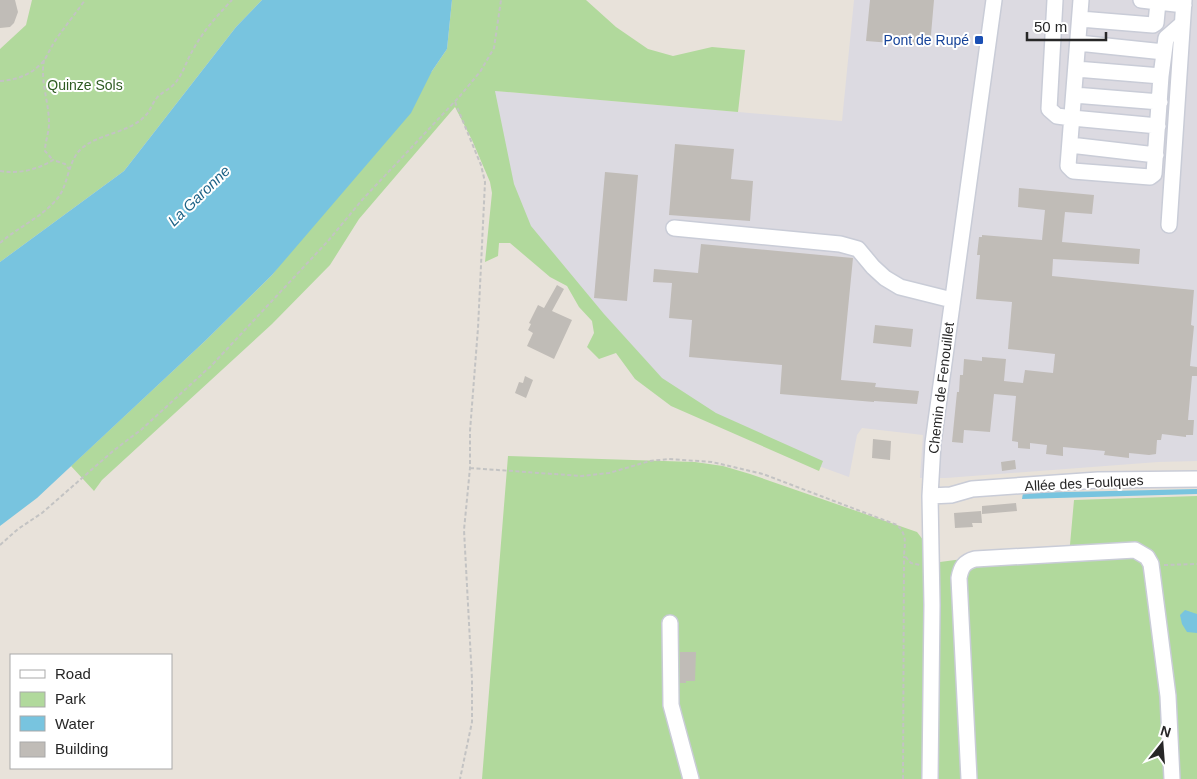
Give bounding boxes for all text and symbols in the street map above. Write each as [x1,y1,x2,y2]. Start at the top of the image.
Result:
scale bar [1027,10,1106,42]
text: 50 m [1034,18,1067,35]
place label: Pont de Rupé [883,32,969,48]
marker: Pont de Rupé [973,34,985,46]
park label: Quinze Sols [47,77,123,93]
water label: La Garonne [164,162,233,229]
street label: Chemin de Fenouillet [925,321,957,455]
street label: Allée des Foulques [1024,472,1144,494]
legend [10,654,172,769]
text: Road [55,665,91,682]
text: Park [55,690,86,707]
text: Water [55,715,94,732]
north arrow [1137,719,1187,769]
text: N [1159,722,1173,741]
text: Building [55,740,108,757]

